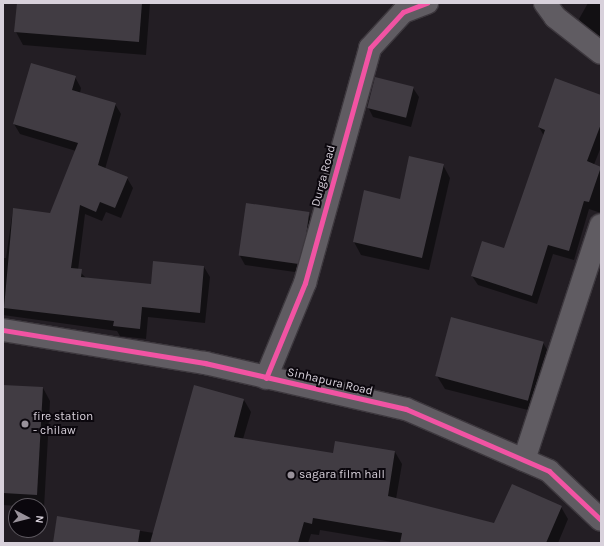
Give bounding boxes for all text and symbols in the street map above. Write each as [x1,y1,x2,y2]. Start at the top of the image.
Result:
street label: Durga Road [309,144,339,208]
street label: Sinhapura Road [286,365,374,399]
place label: fire station - chilaw [33,410,93,438]
marker: fire station - chilaw [20,419,30,429]
place label: sagara film hall [299,468,385,482]
marker: sagara film hall [286,470,296,480]
north arrow [8,498,48,538]
text: N [32,515,46,524]

